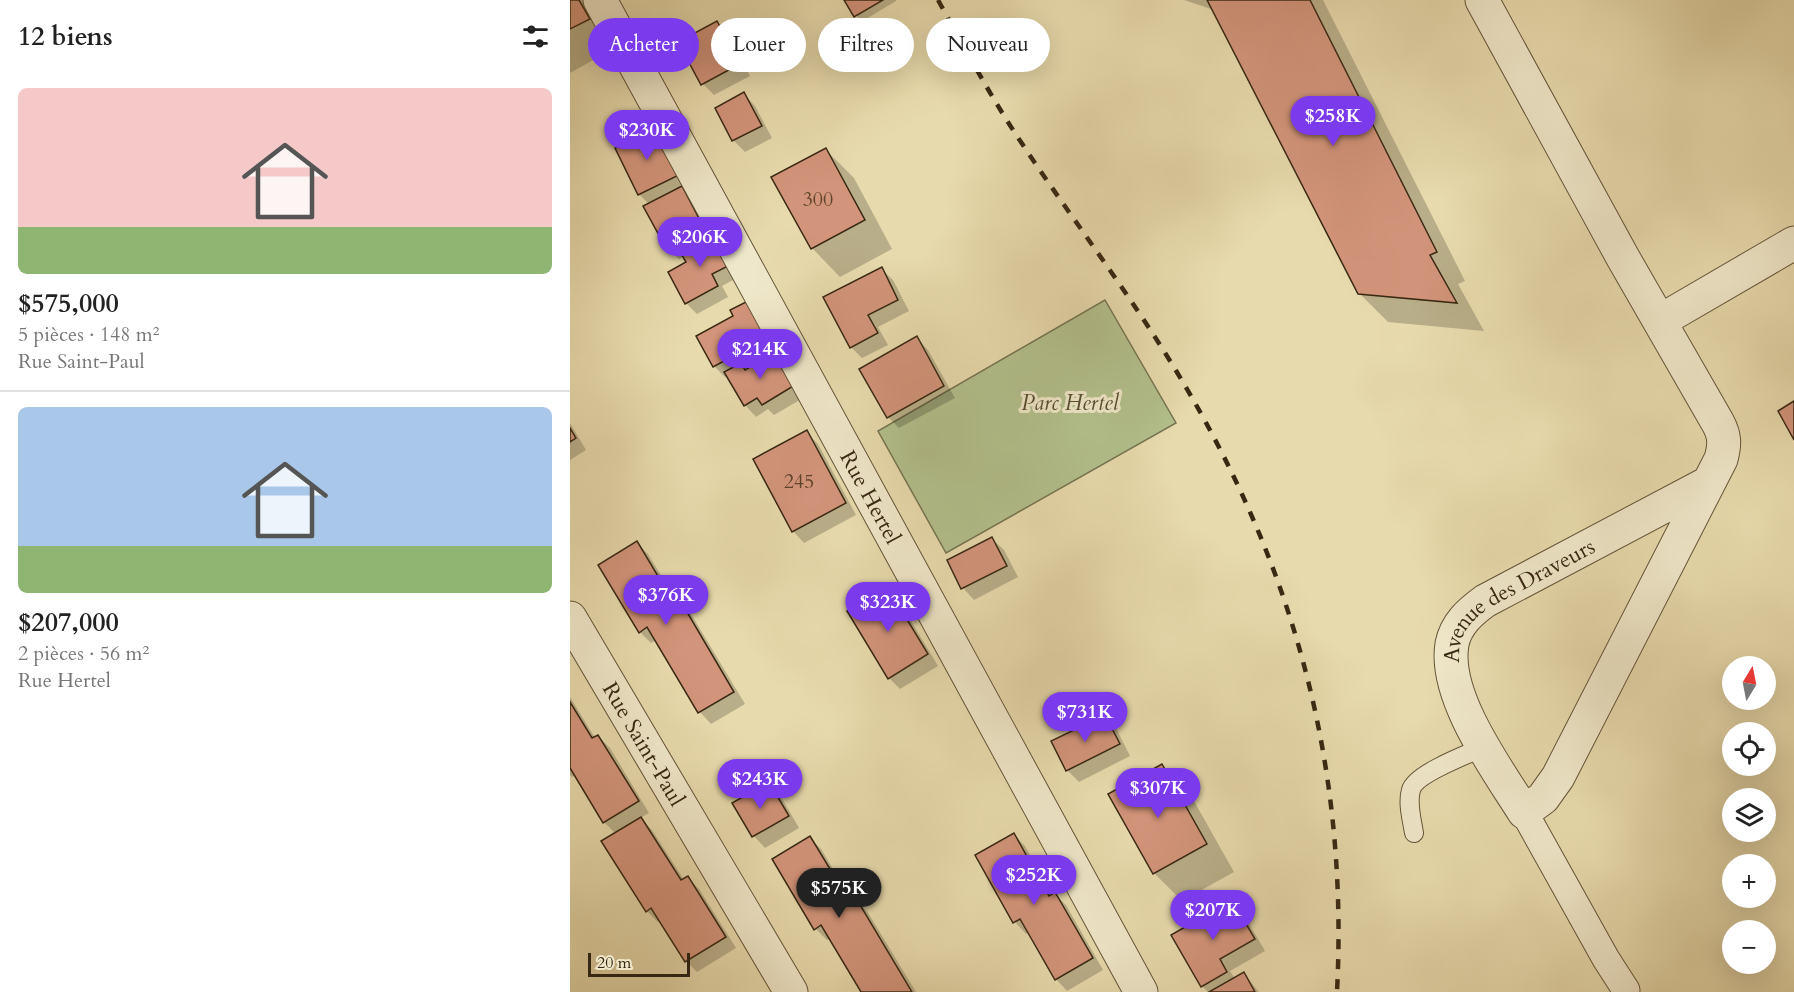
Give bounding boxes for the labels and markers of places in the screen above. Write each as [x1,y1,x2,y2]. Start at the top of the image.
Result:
pin: $258K [1291,96,1375,147]
pin: $230K [605,110,689,161]
pin: $206K [658,217,742,268]
pin: $214K [718,329,802,380]
pin: $376K [624,575,708,626]
pin: $323K [846,582,930,633]
pin: $731K [1043,692,1127,743]
pin: $243K [718,759,802,810]
pin: $307K [1116,768,1200,819]
pin: $252K [992,855,1076,906]
pin: $575K [797,868,881,919]
pin: $207K [1171,890,1255,941]

